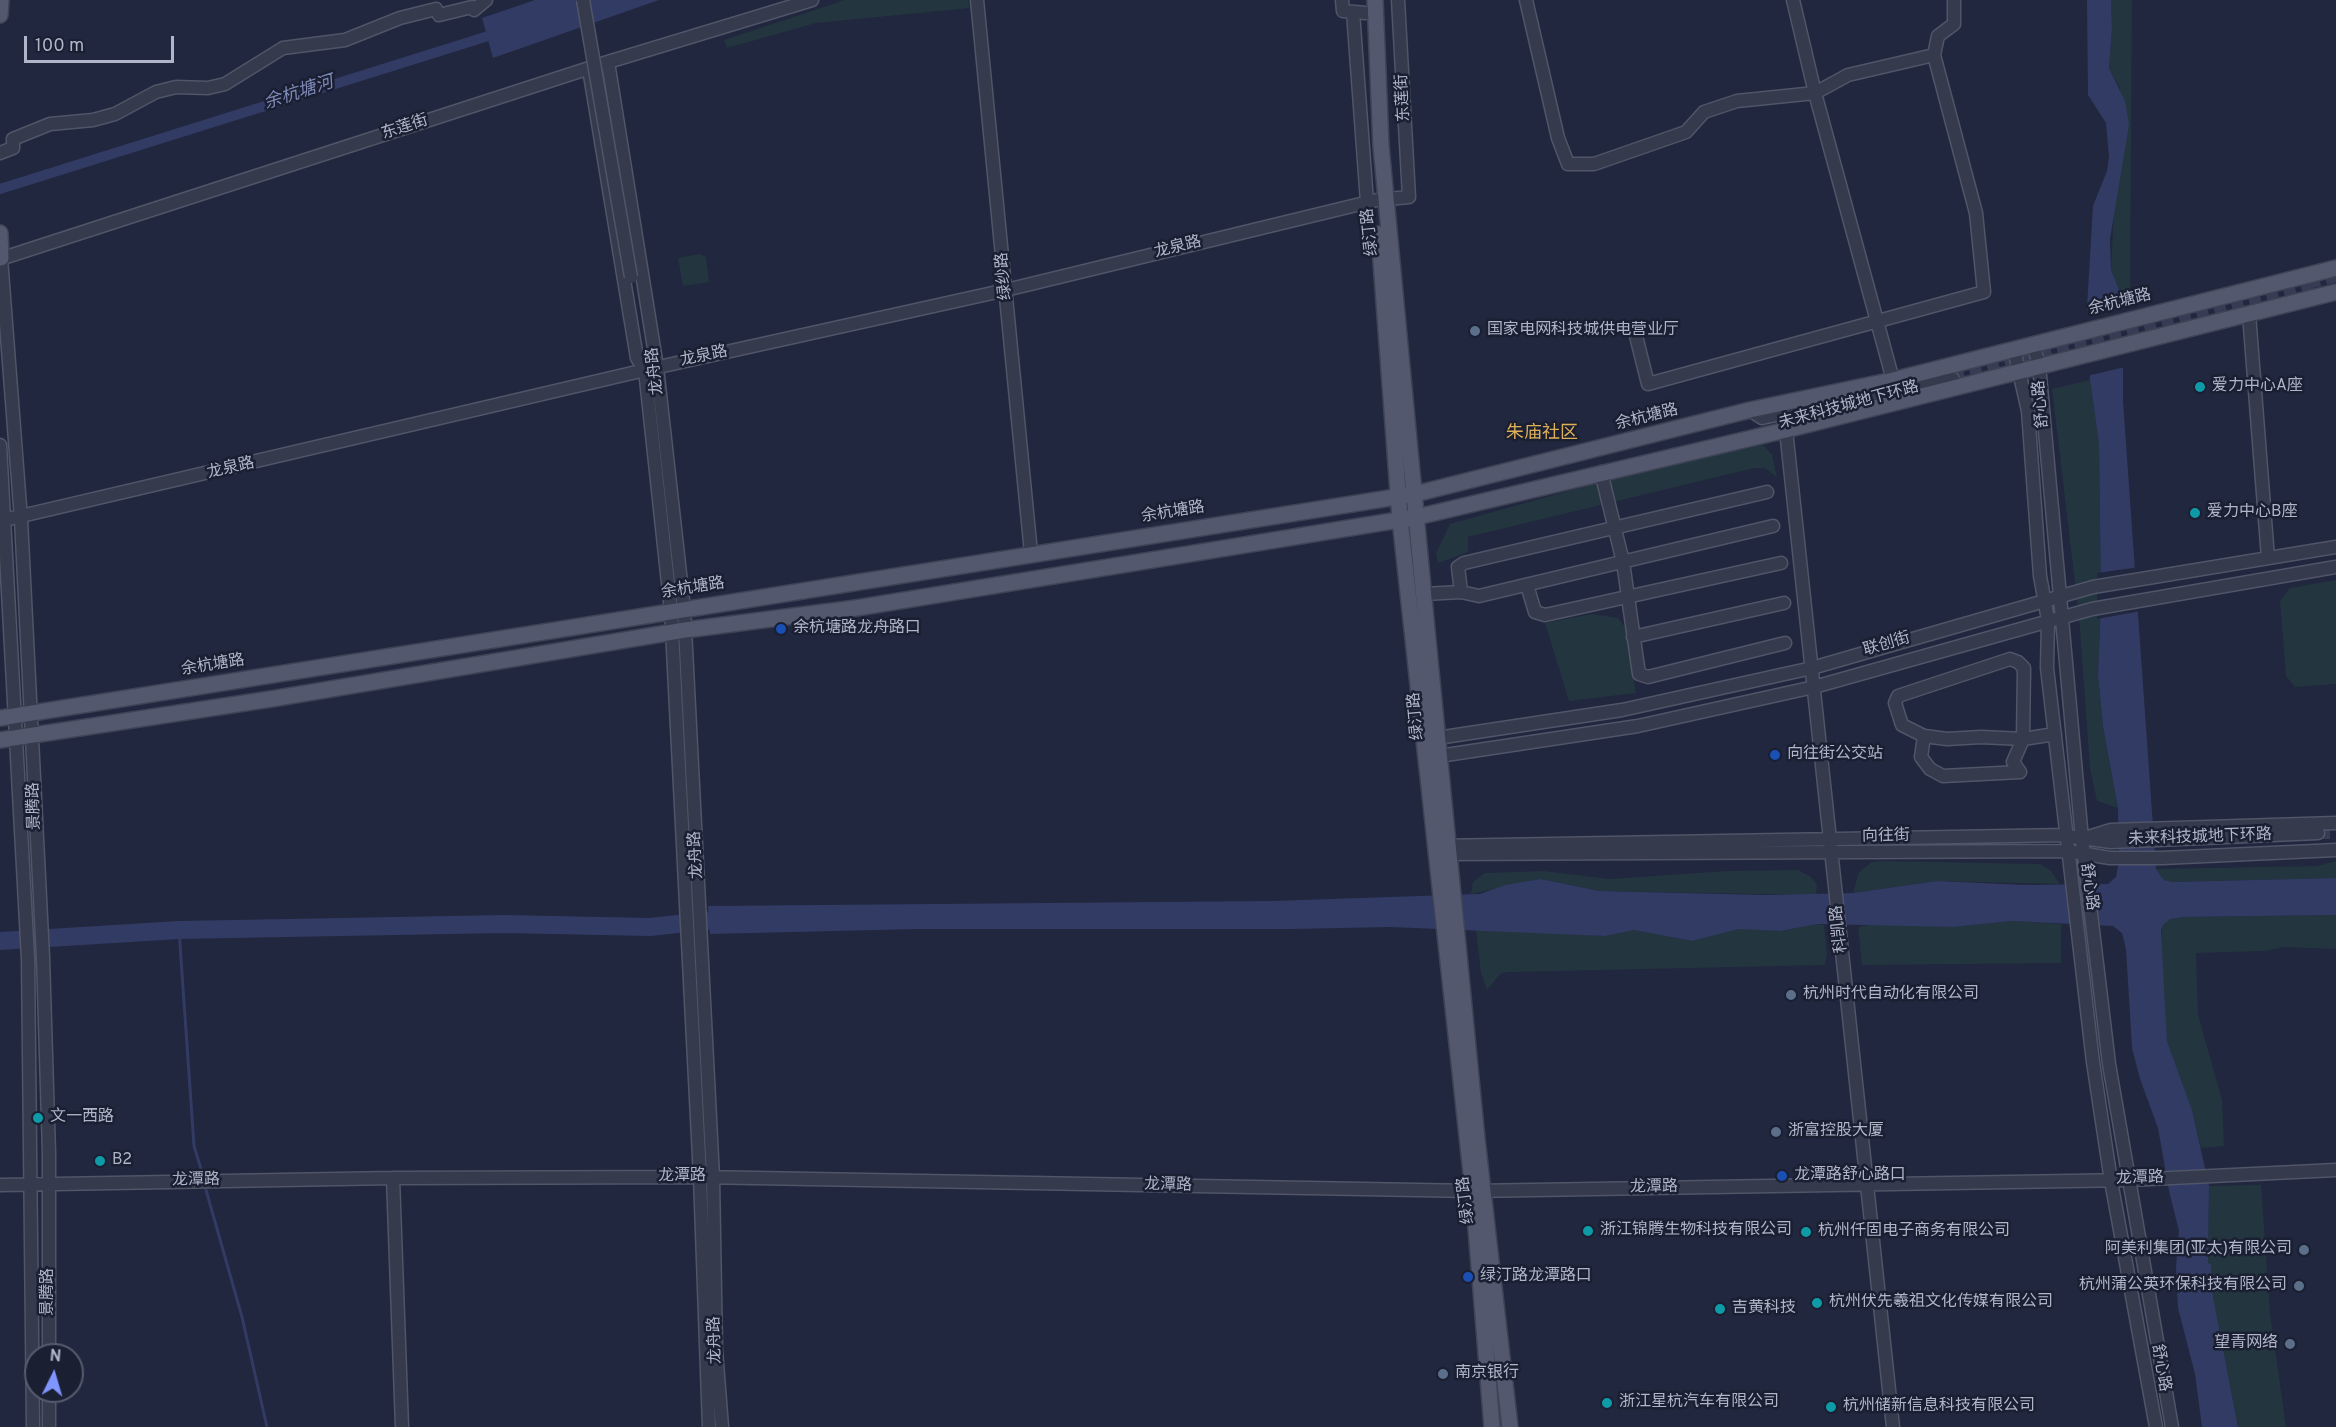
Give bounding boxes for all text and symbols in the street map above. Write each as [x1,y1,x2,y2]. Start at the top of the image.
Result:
scale bar [27,24,177,62]
text: 100 m [35,35,84,58]
water label: 余杭塘河 [261,73,337,115]
street label: 东莲街 [1393,74,1415,122]
street label: 东莲街 [379,111,431,145]
street label: 绿汀路 [1359,207,1383,257]
street label: 龙泉路 [1152,233,1204,263]
street label: 绿纱路 [993,251,1017,301]
street label: 余杭塘路 [2087,286,2153,320]
place label: 国家电网科技城供电营业厅 [1487,321,1679,341]
marker: 国家电网科技城供电营业厅 [1468,324,1482,338]
street label: 龙泉路 [679,343,729,371]
street label: 龙舟路 [644,346,668,396]
place label: 爱力中心A座 [2212,377,2303,397]
street label: 未来科技城地下环路 [1777,378,1921,434]
street label: 舒心路 [2030,379,2054,429]
marker: 爱力中心A座 [2193,380,2207,394]
street label: 余杭塘路 [1614,401,1680,435]
district label: 朱庙社区 [1506,423,1578,445]
street label: 龙泉路 [205,454,257,484]
street label: 余杭塘路 [1140,499,1206,527]
place label: 爱力中心B座 [2207,503,2297,523]
marker: 爱力中心B座 [2188,506,2202,520]
street label: 余杭塘路 [660,575,726,603]
place label: 余杭塘路龙舟路口 [793,619,921,639]
marker: 余杭塘路龙舟路口 [774,622,788,636]
street label: 联创街 [1861,629,1913,661]
street label: 余杭塘路 [180,652,246,680]
street label: 绿汀路 [1405,691,1429,741]
place label: 向往街公交站 [1787,745,1883,765]
marker: 向往街公交站 [1768,748,1782,762]
street label: 景腾路 [25,782,45,830]
street label: 未来科技城地下环路 [2128,826,2272,850]
street label: 向往街 [1862,827,1910,847]
street label: 龙舟路 [686,831,708,879]
street label: 舒心路 [2075,862,2101,912]
street label: 科凯路 [1828,904,1852,954]
place label: 杭州时代自动化有限公司 [1803,985,1979,1005]
marker: 杭州时代自动化有限公司 [1784,988,1798,1002]
place label: 文一西路 [50,1108,114,1128]
marker: 文一西路 [31,1111,45,1125]
place label: 浙富控股大厦 [1788,1122,1884,1142]
marker: 浙富控股大厦 [1769,1125,1783,1139]
place label: B2 [112,1151,132,1171]
marker: B2 [93,1154,107,1168]
place label: 龙潭路舒心路口 [1794,1166,1906,1186]
street label: 龙潭路 [658,1167,706,1187]
marker: 龙潭路舒心路口 [1775,1169,1789,1183]
street label: 龙潭路 [2116,1169,2164,1189]
street label: 龙潭路 [172,1171,220,1191]
street label: 绿汀路 [1455,1175,1479,1225]
street label: 龙潭路 [1144,1176,1192,1196]
street label: 龙潭路 [1630,1178,1678,1198]
place label: 浙江锦腾生物科技有限公司 [1600,1221,1792,1241]
place label: 杭州仟固电子商务有限公司 [1818,1222,2010,1242]
marker: 浙江锦腾生物科技有限公司 [1581,1224,1595,1238]
marker: 杭州仟固电子商务有限公司 [1799,1225,1813,1239]
place label: 阿美利集团(亚太)有限公司 [2105,1240,2292,1260]
marker: 阿美利集团(亚太)有限公司 [2297,1243,2311,1257]
place label: 绿汀路龙潭路口 [1480,1267,1592,1287]
street label: 景腾路 [39,1268,59,1316]
marker: 绿汀路龙潭路口 [1461,1270,1475,1284]
place label: 杭州蒲公英环保科技有限公司 [2079,1276,2287,1296]
marker: 杭州蒲公英环保科技有限公司 [2292,1279,2306,1293]
place label: 杭州伏先羲祖文化传媒有限公司 [1829,1293,2053,1313]
marker: 杭州伏先羲祖文化传媒有限公司 [1810,1296,1824,1310]
place label: 吉黄科技 [1732,1299,1796,1319]
marker: 吉黄科技 [1713,1302,1727,1316]
street label: 龙舟路 [706,1316,726,1364]
place label: 望青网络 [2214,1334,2278,1354]
marker: 望青网络 [2283,1337,2297,1351]
north arrow [24,1343,84,1403]
street label: 舒心路 [2146,1343,2174,1393]
text: N [49,1347,62,1368]
place label: 南京银行 [1455,1364,1519,1384]
marker: 南京银行 [1436,1367,1450,1381]
place label: 浙江星杭汽车有限公司 [1619,1393,1779,1413]
marker: 浙江星杭汽车有限公司 [1600,1396,1614,1410]
place label: 杭州储新信息科技有限公司 [1843,1397,2035,1417]
marker: 杭州储新信息科技有限公司 [1824,1400,1838,1414]

